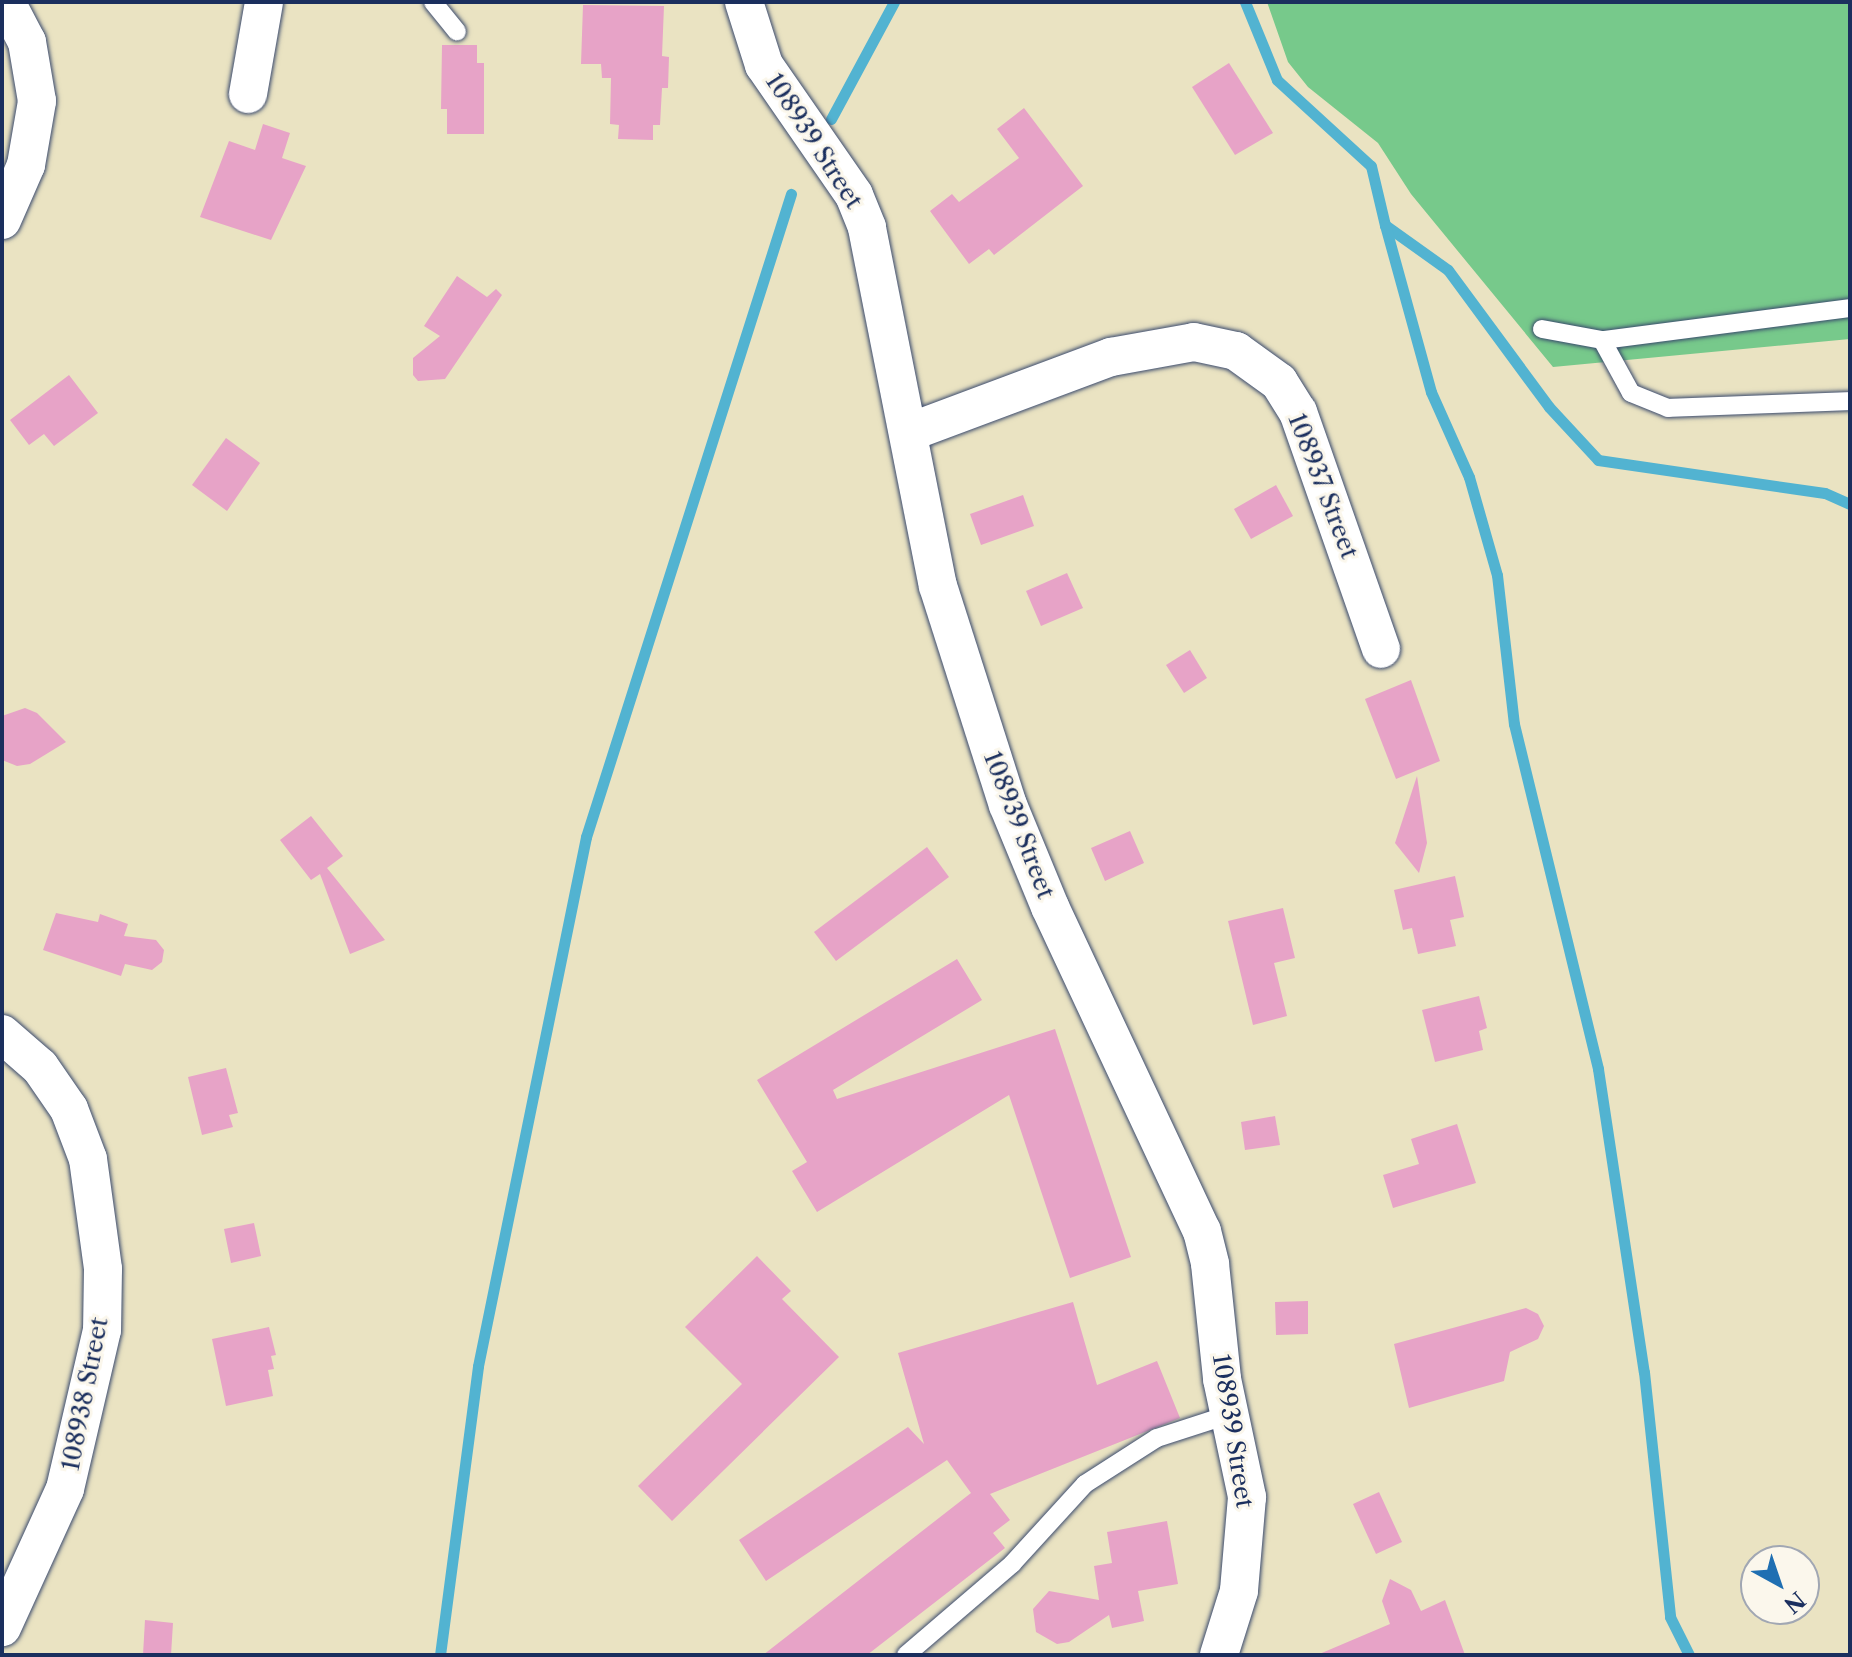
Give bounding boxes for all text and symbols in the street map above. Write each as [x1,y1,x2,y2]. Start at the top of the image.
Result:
street label: 108939 Street [760,68,868,214]
street label: 108937 Street [1282,409,1364,563]
street label: 108939 Street [978,747,1060,903]
street label: 108938 Street [56,1315,114,1473]
street label: 108939 Street [1207,1352,1259,1510]
north arrow [1740,1545,1820,1625]
text: N [1778,1586,1810,1619]

